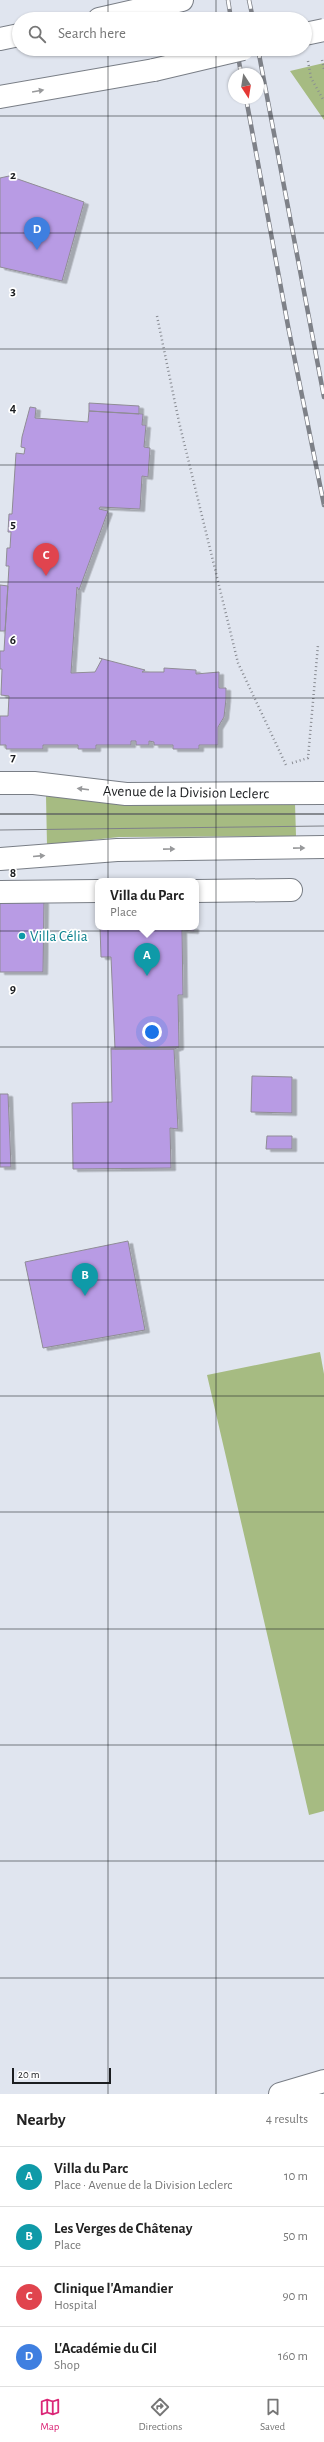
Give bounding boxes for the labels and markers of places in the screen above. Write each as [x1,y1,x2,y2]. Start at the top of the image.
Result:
pin: D [24,217,50,250]
pin: C [33,543,59,576]
place label: Villa Célia [30,929,88,944]
marker: Villa Célia [17,931,27,941]
pin: A [134,943,160,976]
pin: B [72,1263,98,1296]

